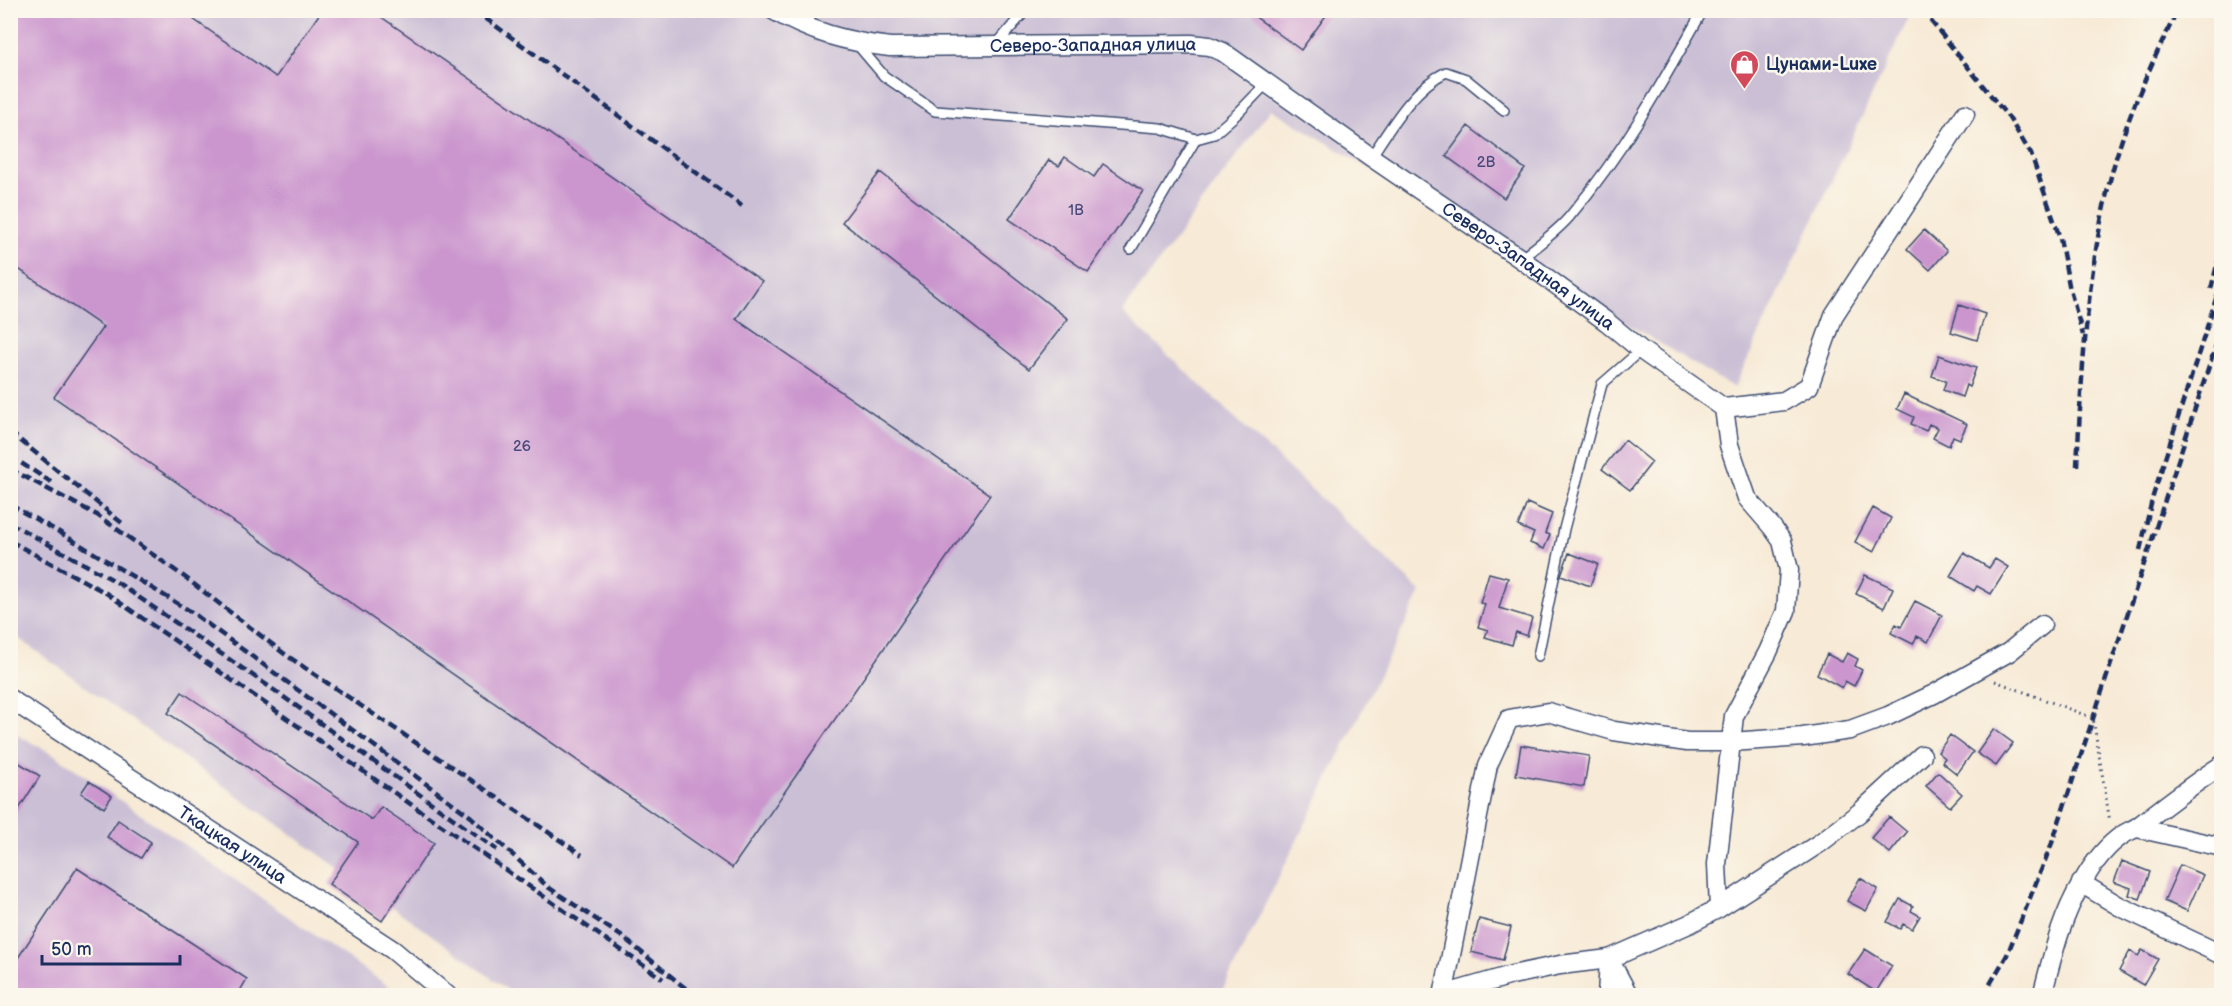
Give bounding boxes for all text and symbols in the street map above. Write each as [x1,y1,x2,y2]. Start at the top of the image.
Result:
street label: Северо-Западная улица [990,33,1198,57]
shop icon: Цунами-Luxe [1729,48,1761,90]
place label: Цунами-Luxe [1766,54,1877,75]
house number: 2В [1477,153,1496,172]
street label: Северо-Западная улица [1438,198,1619,335]
house number: 1В [1068,201,1084,220]
house number: 26 [513,437,531,456]
street label: Ткацкая улица [174,802,291,888]
scale bar [42,928,180,966]
text: 50 m [51,939,92,960]

